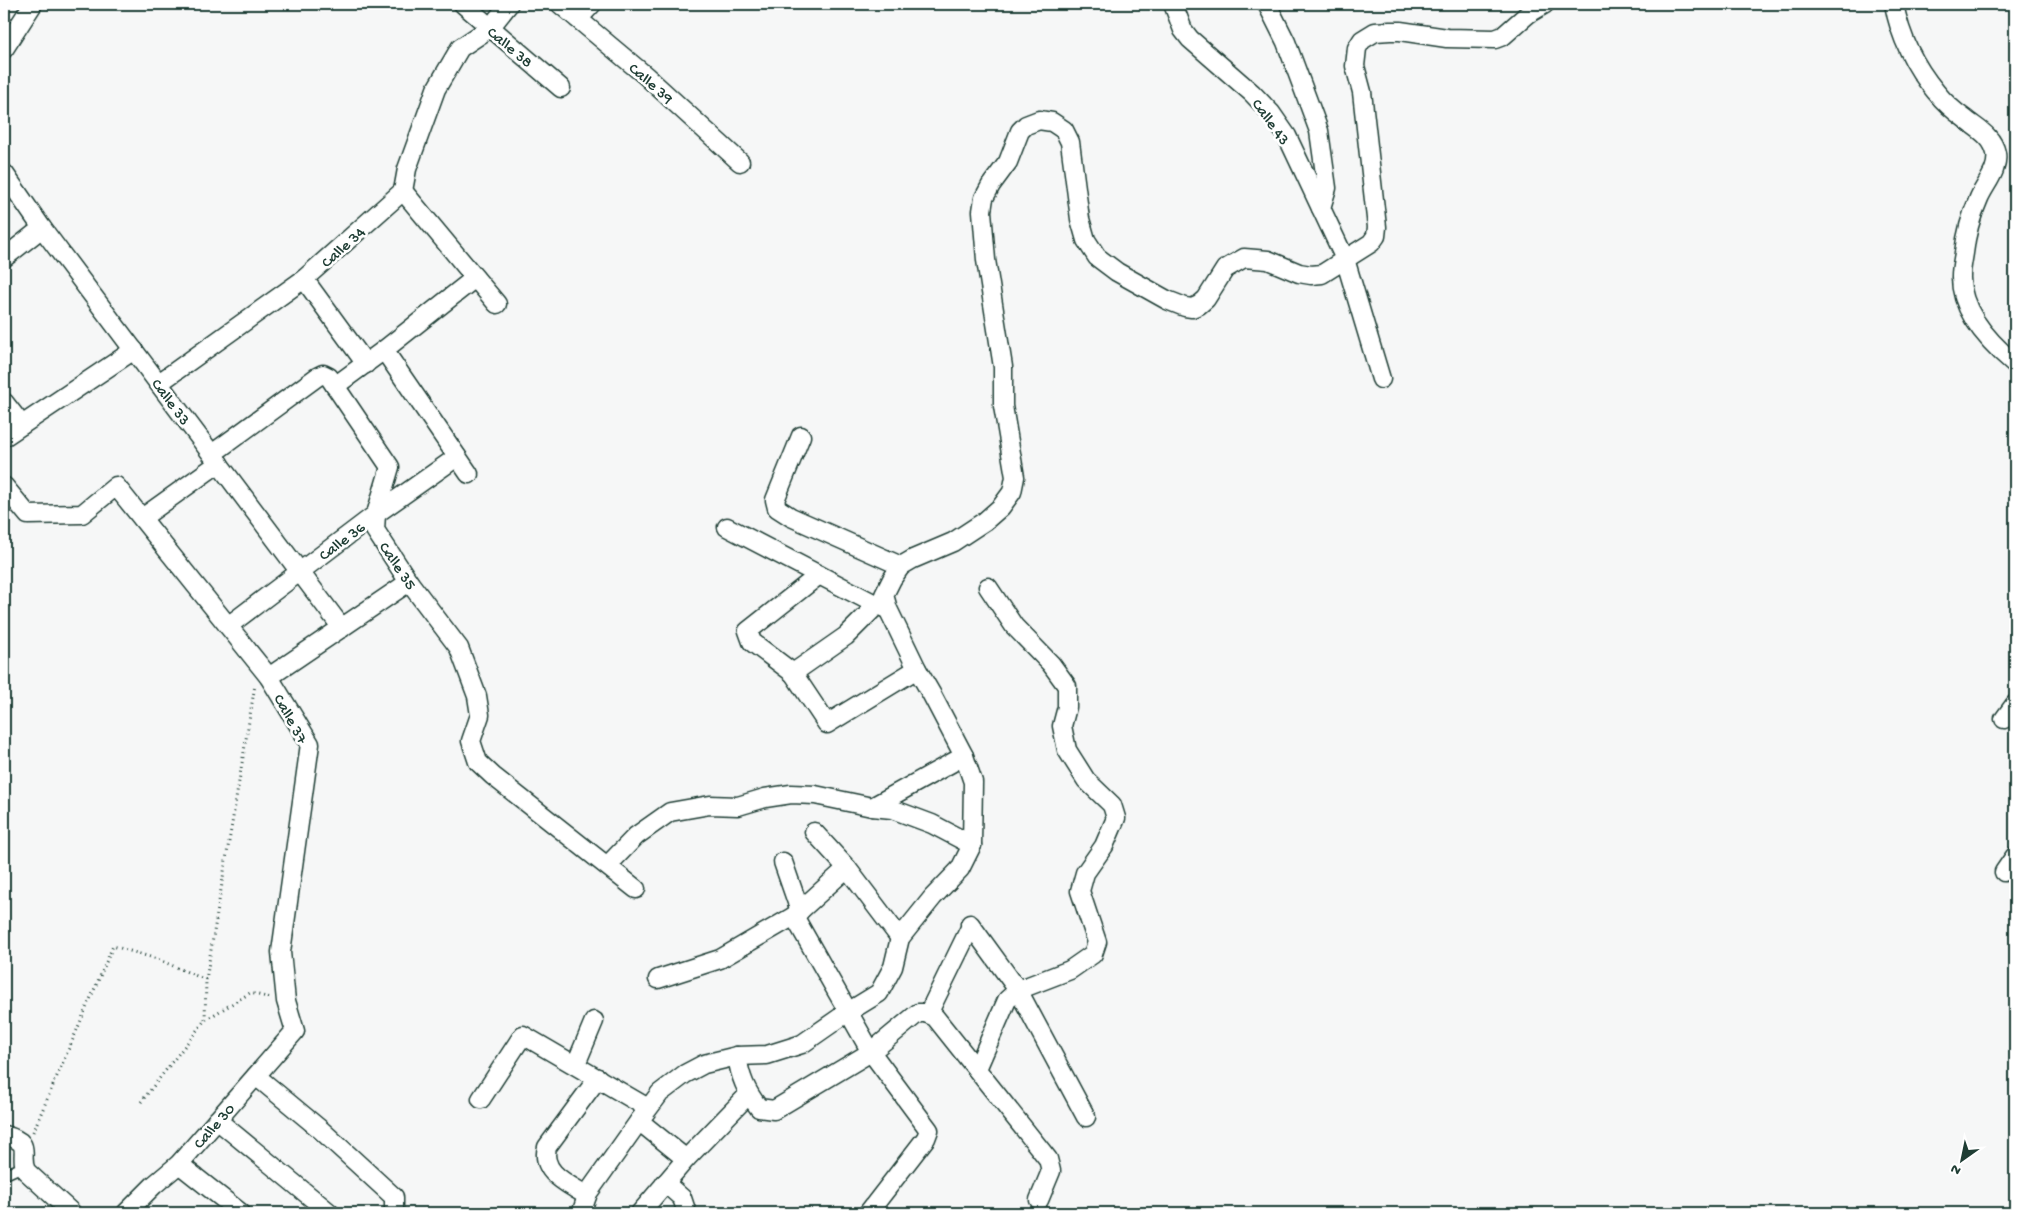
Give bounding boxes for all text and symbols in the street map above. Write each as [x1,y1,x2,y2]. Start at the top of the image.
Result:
street label: Calle 38 [482,24,536,73]
street label: Calle 39 [623,60,676,109]
street label: Calle 43 [1246,96,1292,150]
street label: Calle 34 [318,224,371,273]
street label: Calle 33 [146,376,193,430]
street label: Calle 36 [316,519,371,566]
street label: Calle 35 [373,540,419,594]
street label: Calle 37 [268,692,310,748]
street label: Calle 30 [191,1101,241,1154]
north arrow [1936,1134,1986,1184]
text: N [1948,1159,1965,1178]

